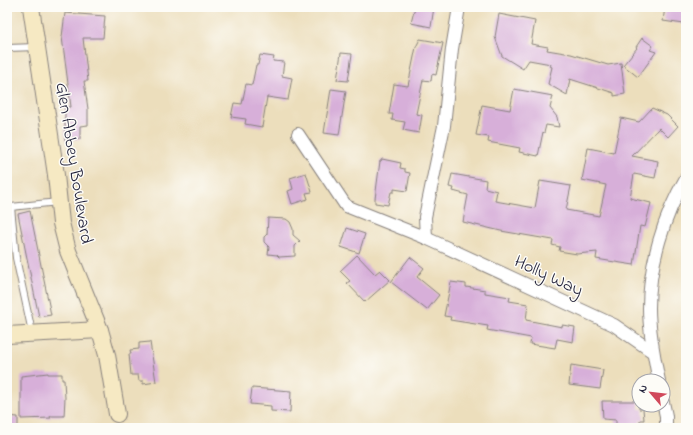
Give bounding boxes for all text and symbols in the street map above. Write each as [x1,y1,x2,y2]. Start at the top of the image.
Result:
street label: Glen Abbey Boulevard [47,81,99,246]
street label: Holly Way [509,249,587,304]
north arrow [631,373,671,413]
text: N [634,382,652,396]

